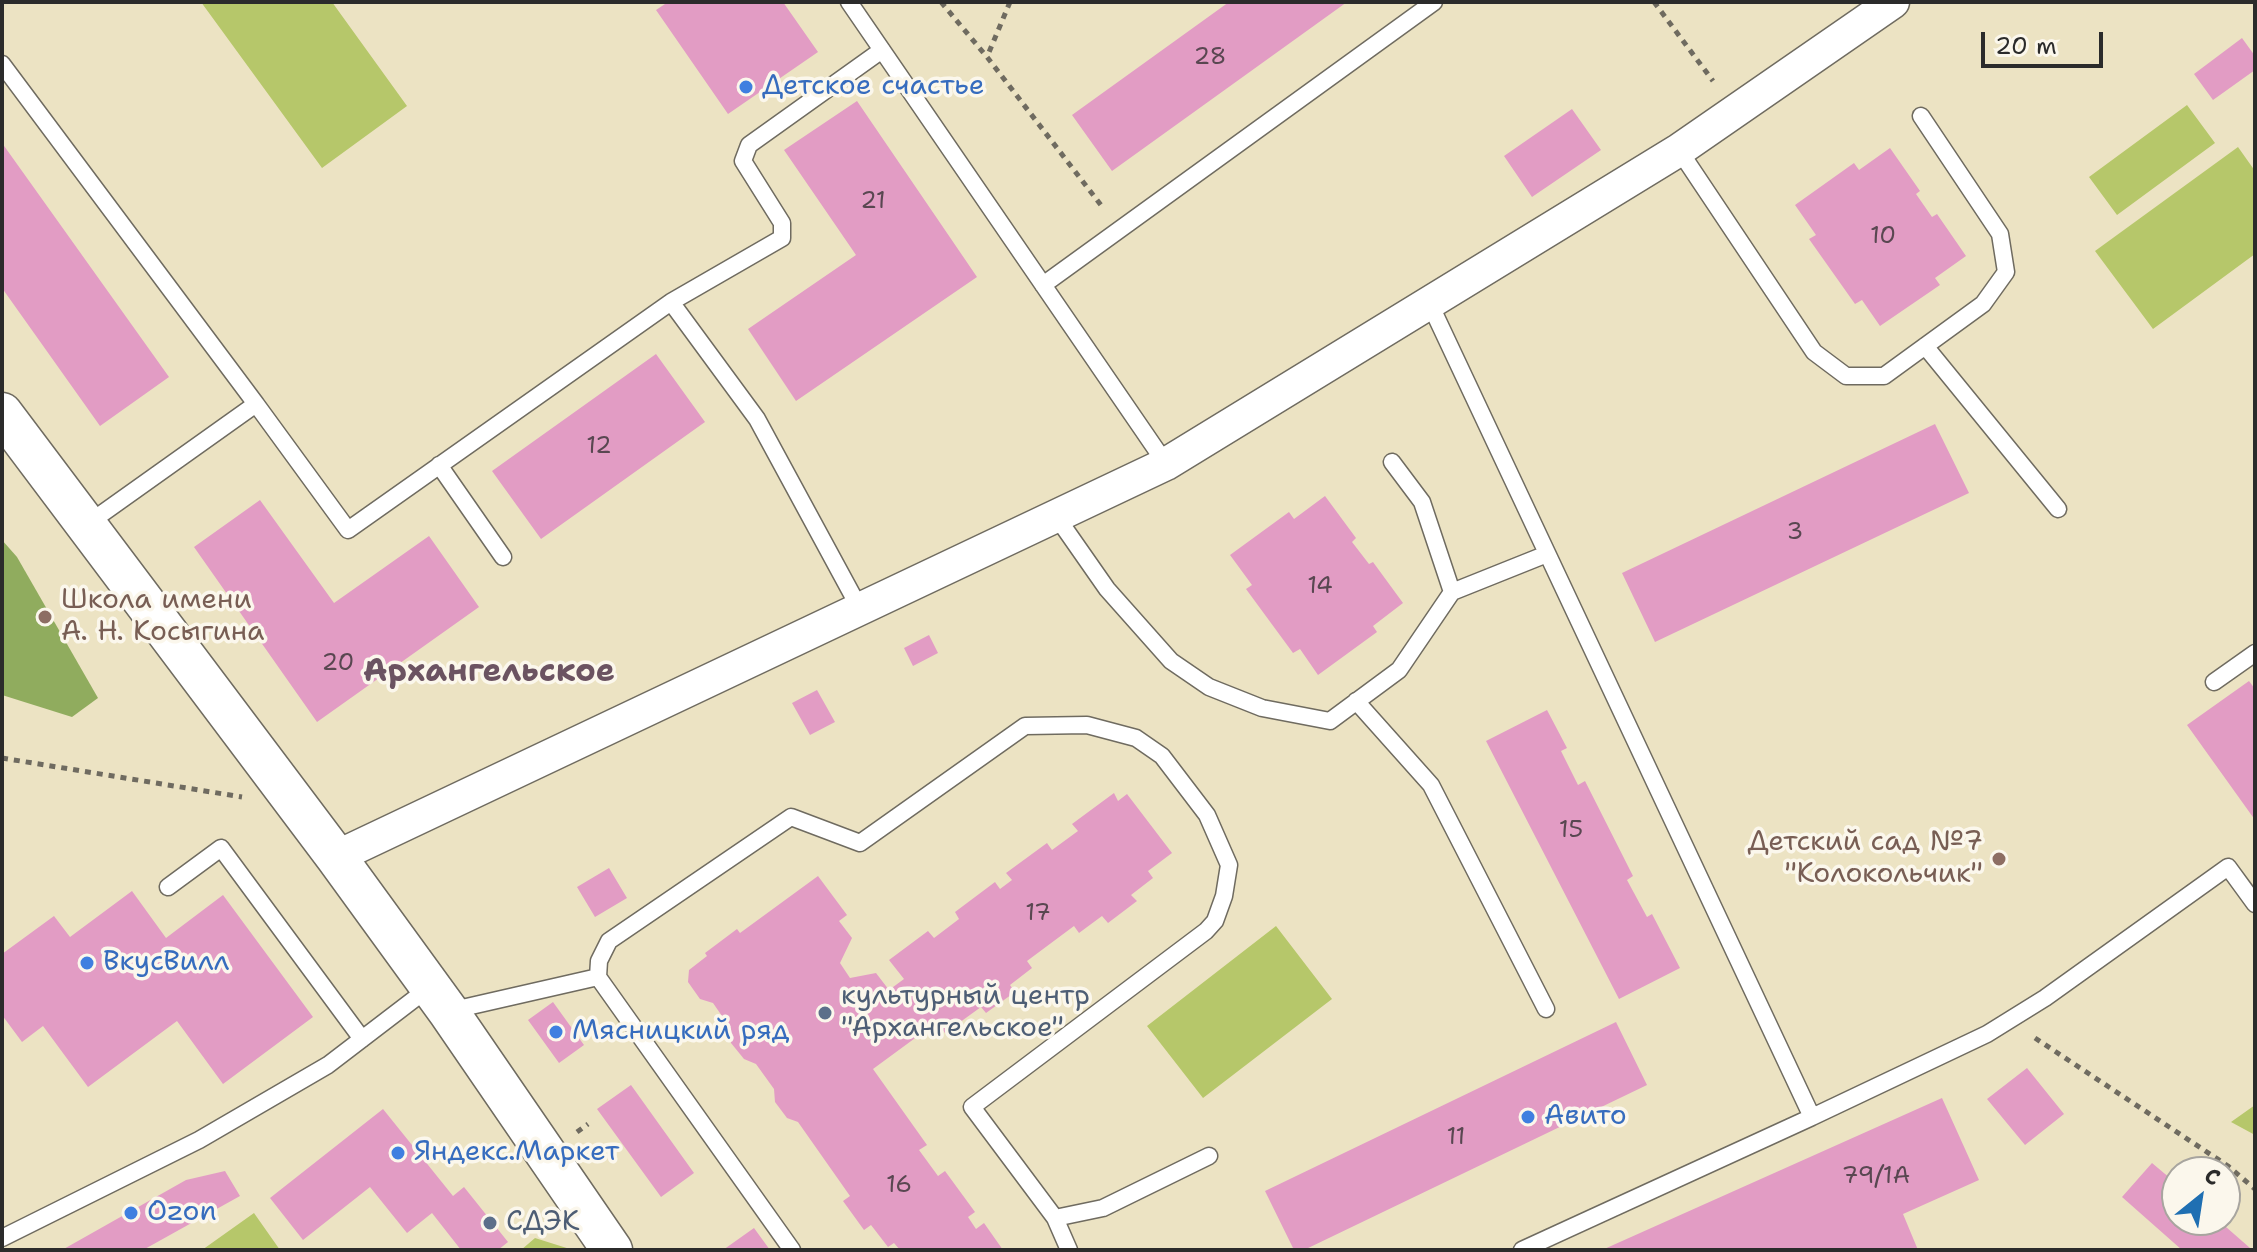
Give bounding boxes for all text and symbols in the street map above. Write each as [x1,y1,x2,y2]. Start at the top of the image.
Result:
scale bar [1985,16,2107,66]
text: 20 m [1995,30,2057,62]
house number: 28 [1194,44,1226,72]
place label: Детское счастье [762,70,984,104]
marker: Детское счастье [737,78,755,96]
house number: 21 [860,188,886,216]
house number: 10 [1870,223,1896,251]
house number: 12 [586,433,612,461]
house number: 3 [1787,519,1803,547]
house number: 14 [1307,573,1333,601]
place label: Школа имени А. Н. Косыгина [61,584,265,650]
marker: Школа имени А. Н. Косыгина [36,608,54,626]
house number: 20 [322,650,354,678]
district label: Архангельское [363,654,615,692]
house number: 15 [1559,817,1583,845]
place label: Детский сад №7 "Колокольчик" [1747,826,1983,892]
marker: Детский сад №7 "Колокольчик" [1990,850,2008,868]
house number: 17 [1025,900,1051,928]
place label: ВкусВилл [103,946,229,980]
marker: ВкусВилл [78,954,96,972]
place label: культурный центр "Архангельское" [841,980,1090,1046]
marker: культурный центр "Архангельское" [816,1004,834,1022]
place label: Мясницкий ряд [572,1015,789,1049]
marker: Мясницкий ряд [547,1023,565,1041]
place label: Авито [1544,1100,1627,1134]
marker: Авито [1519,1108,1537,1126]
house number: 11 [1446,1124,1466,1152]
place label: Яндекс.Маркет [414,1136,619,1170]
marker: Яндекс.Маркет [389,1144,407,1162]
north arrow [2161,1156,2241,1236]
text: С [2199,1161,2225,1192]
house number: 79/1А [1842,1163,1910,1191]
house number: 16 [886,1172,912,1200]
place label: Ozon [147,1196,217,1230]
marker: Ozon [122,1204,140,1222]
place label: СДЭК [506,1206,580,1240]
marker: СДЭК [481,1214,499,1232]

